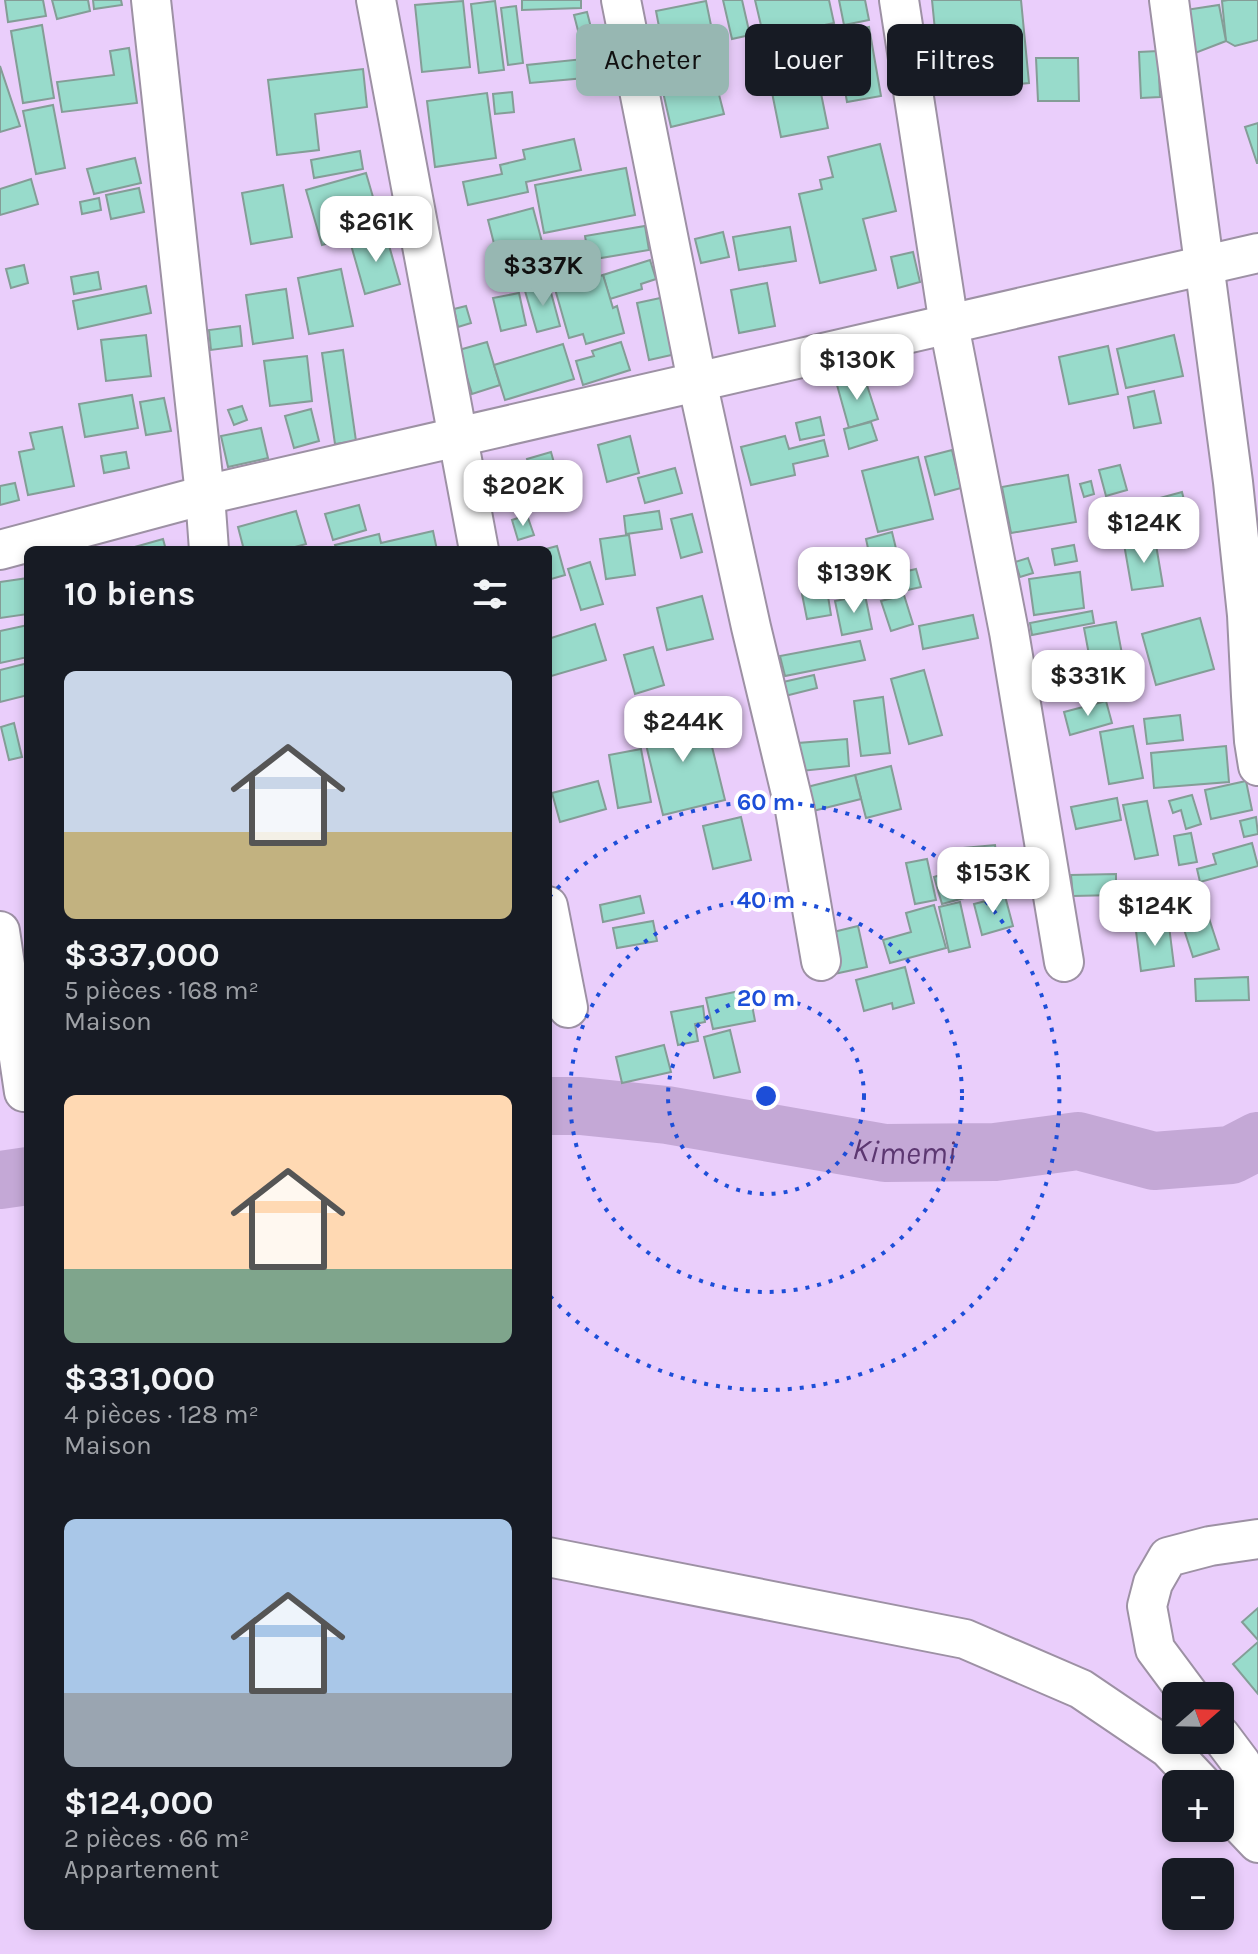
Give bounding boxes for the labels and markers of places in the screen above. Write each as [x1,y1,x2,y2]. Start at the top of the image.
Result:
pin: $261K [320,196,432,264]
pin: $337K [487,240,599,308]
pin: $130K [801,334,913,402]
pin: $202K [467,460,579,528]
pin: $124K [1088,497,1200,565]
pin: $139K [798,547,910,615]
pin: $331K [1032,650,1144,718]
pin: $244K [627,696,739,764]
pin: $153K [937,847,1049,915]
pin: $124K [1099,880,1211,948]
centre of rings [752,1082,780,1110]

